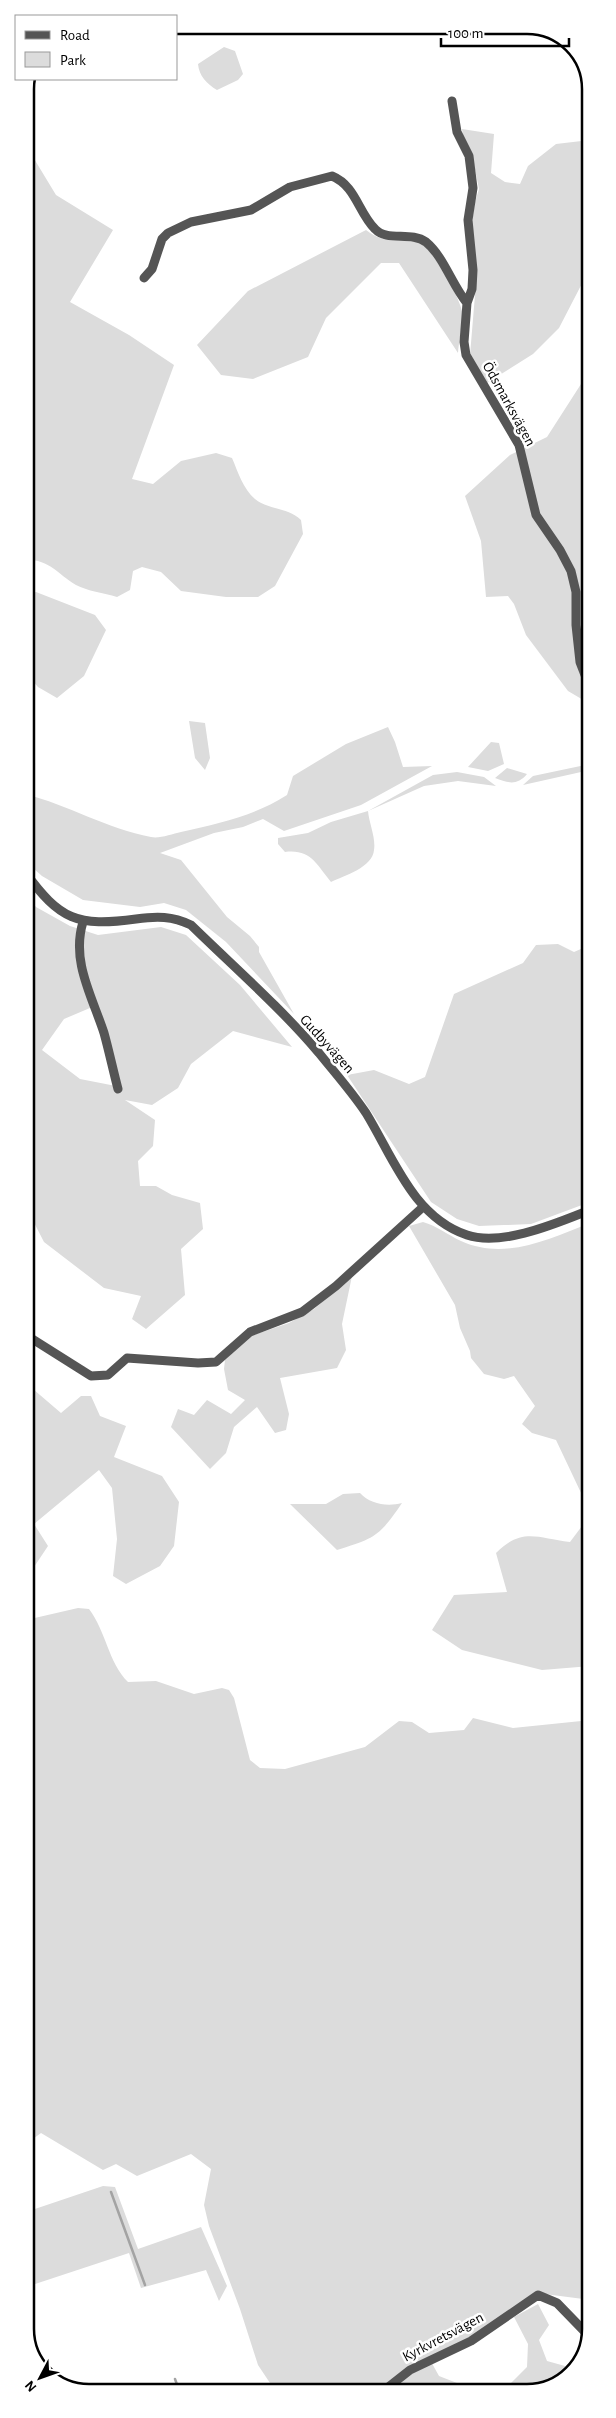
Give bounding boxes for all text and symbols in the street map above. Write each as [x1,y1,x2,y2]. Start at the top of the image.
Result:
legend [15,15,178,80]
scale bar [441,15,568,47]
text: 100 m [448,26,483,41]
text: Road [60,28,90,43]
text: Park [60,53,86,68]
street label: Ödsmarksvägen [480,358,540,449]
street label: Gudbyvägen [297,1012,357,1076]
street label: Kyrkvretsvägen [400,2309,486,2365]
north arrow [15,2353,65,2403]
text: N [22,2378,39,2394]

